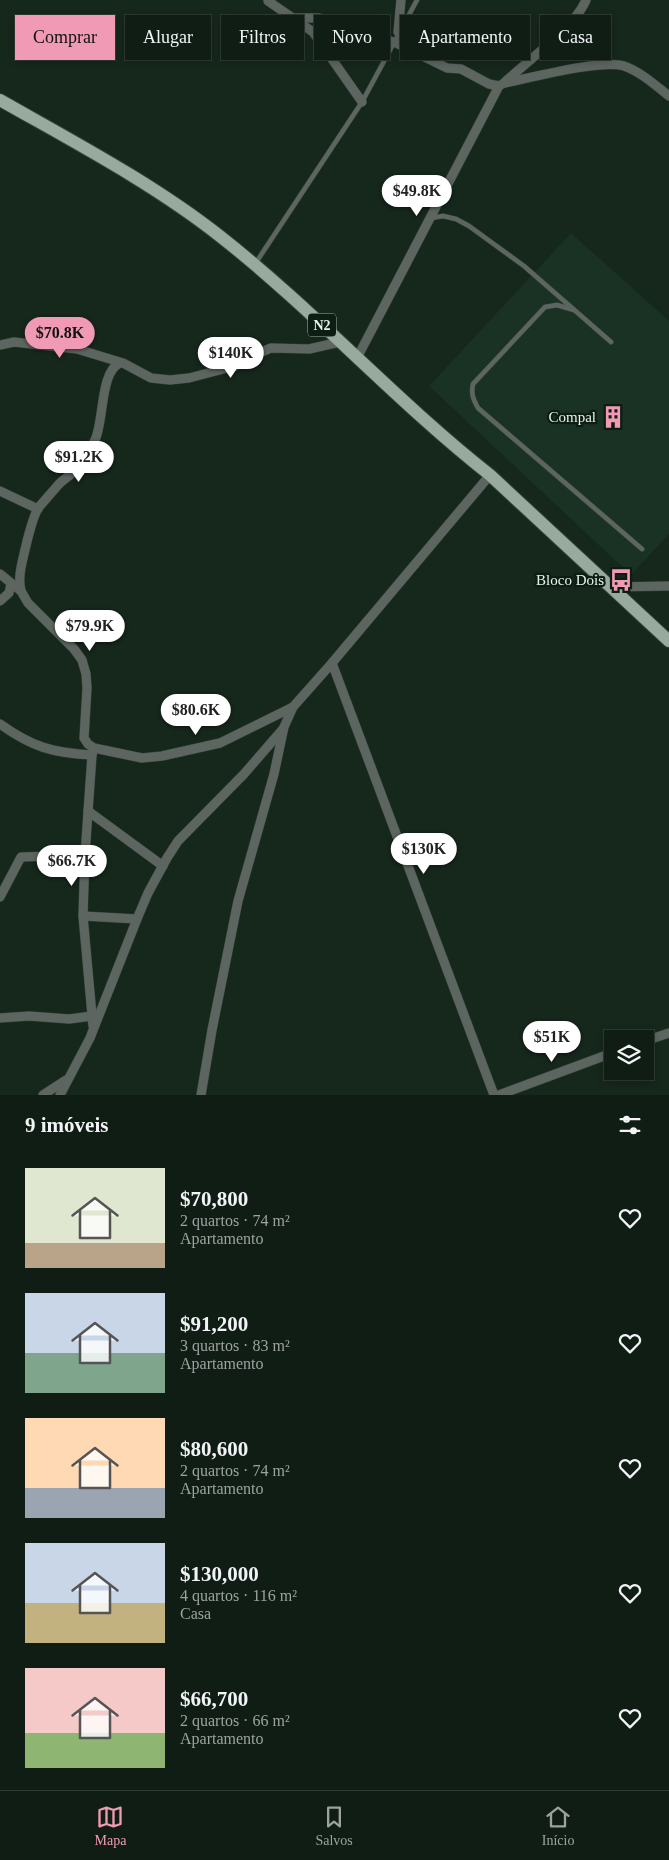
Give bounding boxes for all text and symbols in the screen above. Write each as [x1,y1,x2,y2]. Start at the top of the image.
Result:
chip: Comprar [15,15,115,60]
chip: Alugar [125,15,211,60]
chip: Filtros [221,15,304,60]
chip: Novo [314,15,390,60]
chip: Apartamento [400,15,530,60]
chip: Casa [540,15,611,60]
pin: $49.8K [376,174,458,217]
text: $49.8K [393,182,441,199]
road number: N2 [308,314,336,336]
pin: $70.8K [19,316,101,359]
text: $70.8K [36,324,84,341]
pin: $140K [196,336,266,379]
text: $140K [209,344,253,361]
building icon: Compal [600,404,626,430]
place label: Compal [549,409,596,425]
pin: $91.2K [38,440,120,483]
text: $91.2K [55,448,103,465]
bus stop icon: Bloco Dois [608,567,634,593]
place label: Bloco Dois [536,572,604,588]
pin: $79.9K [49,610,131,652]
text: $79.9K [66,617,114,634]
pin: $80.6K [155,694,237,736]
text: $80.6K [172,701,220,718]
pin: $130K [389,832,459,875]
text: $130K [402,840,446,857]
pin: $66.7K [31,844,113,887]
text: $66.7K [48,852,96,869]
pin: $51K [522,1020,582,1063]
text: $51K [534,1028,570,1045]
map controls [604,1030,654,1080]
button: layers [604,1030,654,1080]
icon: filters [616,1111,644,1139]
text: 9 imóveis [25,1113,108,1137]
text: $70,800 [180,1187,248,1211]
icon: home [65,1188,125,1248]
icon: heart [616,1204,644,1232]
text: 2 quartos · 74 m² [180,1212,290,1229]
text: Apartamento [180,1230,264,1247]
text: $91,200 [180,1312,248,1336]
icon: home [65,1313,125,1373]
icon: heart [616,1329,644,1357]
text: 3 quartos · 83 m² [180,1337,290,1354]
text: Apartamento [180,1355,264,1372]
text: $80,600 [180,1437,248,1461]
icon: home [65,1438,125,1498]
icon: heart [616,1454,644,1482]
text: 2 quartos · 74 m² [180,1462,290,1479]
text: Apartamento [180,1480,264,1497]
text: $130,000 [180,1562,259,1586]
icon: home [65,1563,125,1623]
icon: heart [616,1579,644,1607]
text: 4 quartos · 116 m² [180,1587,297,1604]
text: Casa [180,1605,211,1622]
text: $66,700 [180,1687,248,1711]
icon: home [65,1688,125,1748]
icon: heart [616,1704,644,1732]
text: 2 quartos · 66 m² [180,1712,290,1729]
text: Apartamento [180,1730,264,1747]
tab: Mapa [95,1803,126,1849]
tab: Salvos [315,1803,353,1849]
tab: Início [542,1803,574,1849]

